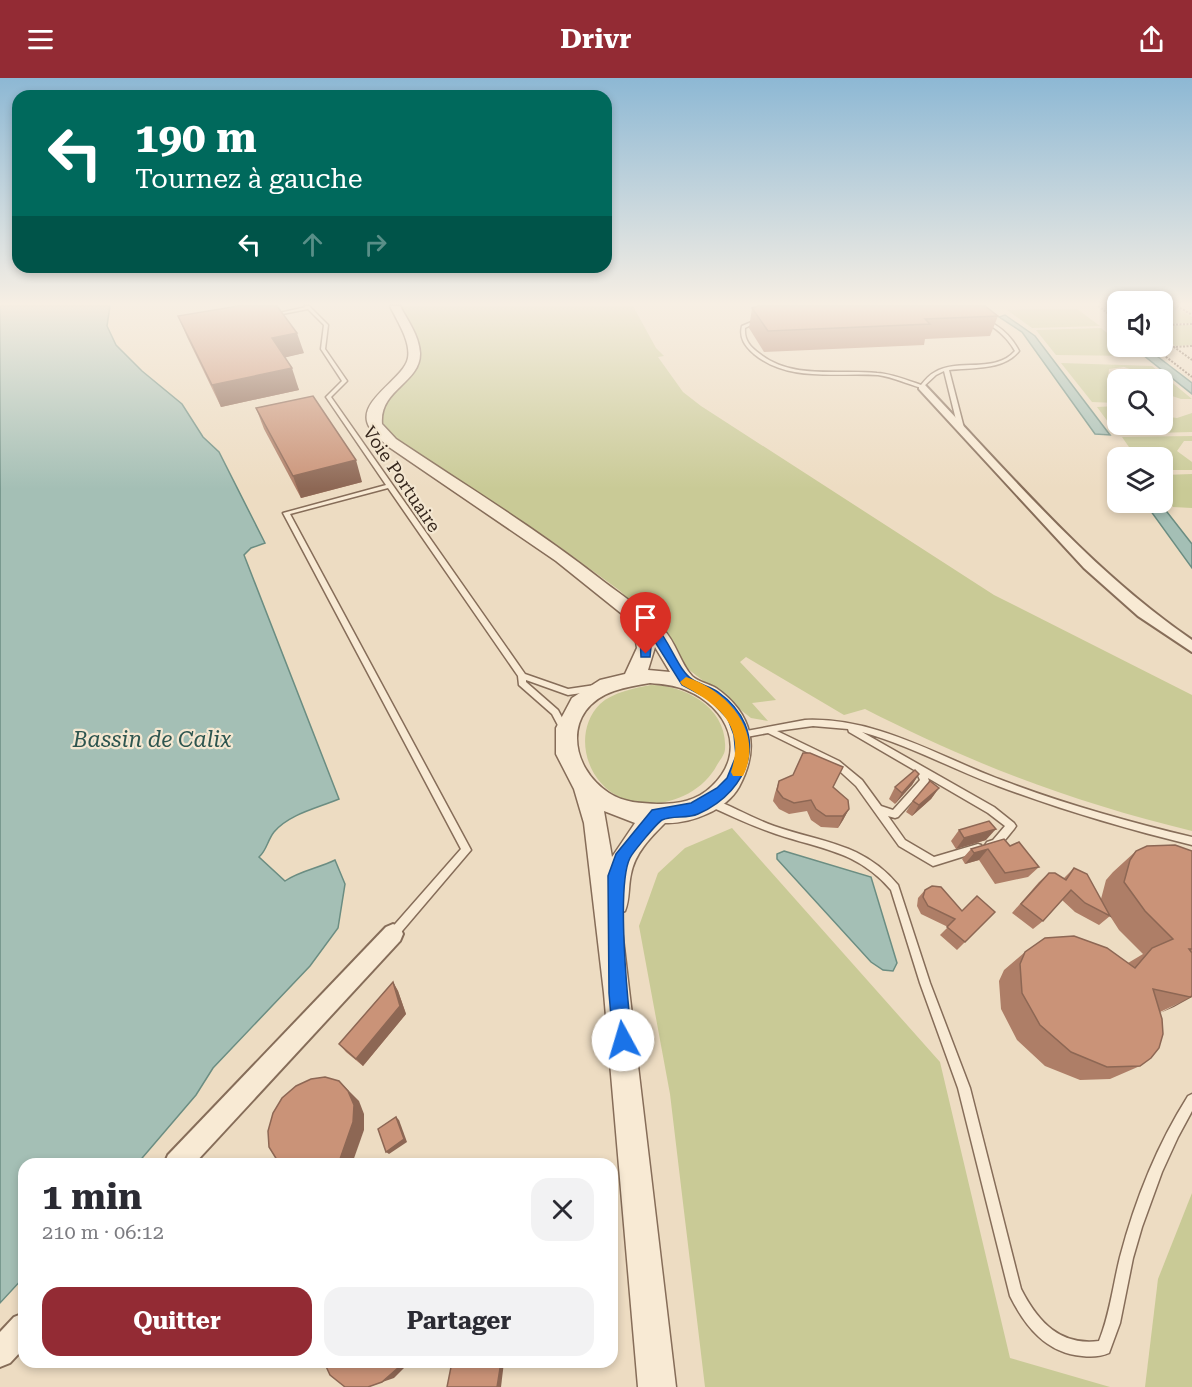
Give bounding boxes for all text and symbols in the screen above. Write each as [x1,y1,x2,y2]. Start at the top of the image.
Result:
icon: menu [24,23,57,56]
text: Drivr [560,23,632,55]
icon: share [1135,23,1168,56]
text: 190 m [135,113,257,162]
icon: left [36,114,114,192]
text: Tournez à gauche [135,163,363,195]
icon: left [233,228,266,261]
icon: ahead [296,228,329,261]
icon: right [359,228,392,261]
map controls [1107,291,1173,513]
button: sound [1107,291,1173,357]
button: search [1107,369,1173,435]
street label: Voie Portuaire [359,422,445,536]
button: layers [1107,447,1173,513]
pin [620,592,671,654]
icon: arrive [629,601,662,634]
water label: Bassin de Calix [72,727,231,752]
position arrow [591,1008,655,1072]
text: 1 min [42,1176,142,1218]
button: close [531,1178,594,1241]
text: 210 m · 06:12 [42,1220,164,1244]
button: Quitter [42,1287,312,1356]
button: Partager [324,1287,594,1356]

